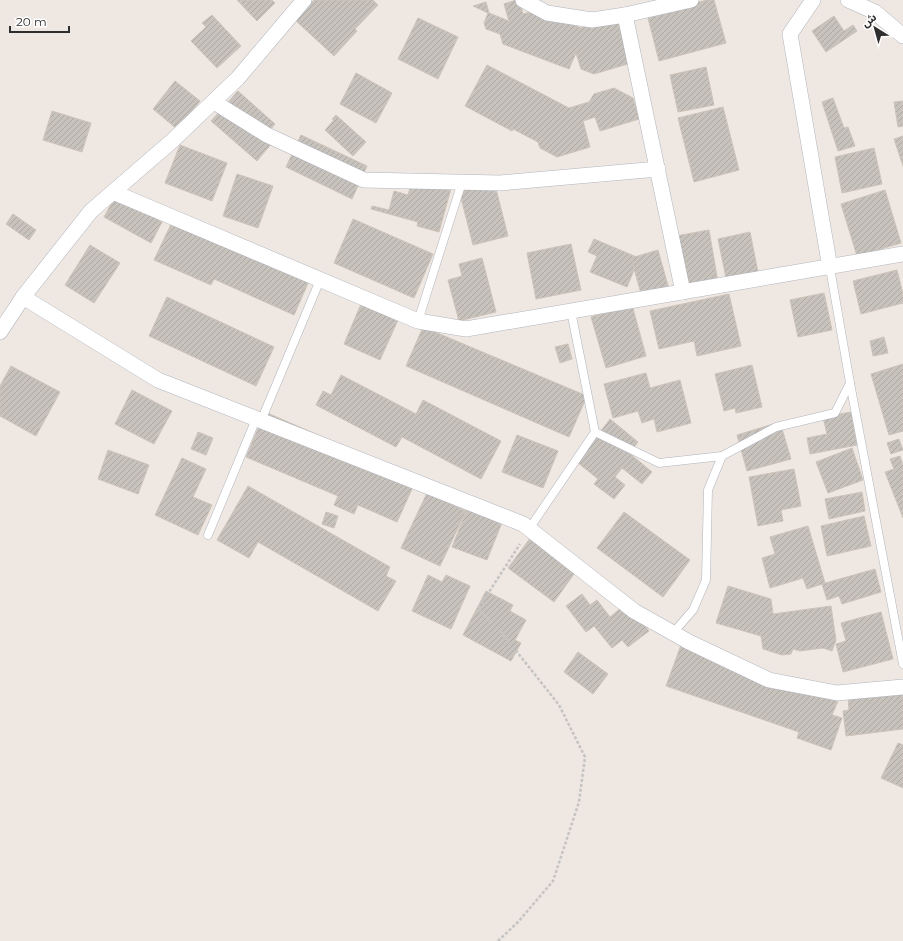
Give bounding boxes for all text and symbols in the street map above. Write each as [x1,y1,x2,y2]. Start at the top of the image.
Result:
scale bar [10,8,69,34]
north arrow [855,8,895,48]
text: ش [859,10,879,30]
text: 20 m [16,14,47,29]

